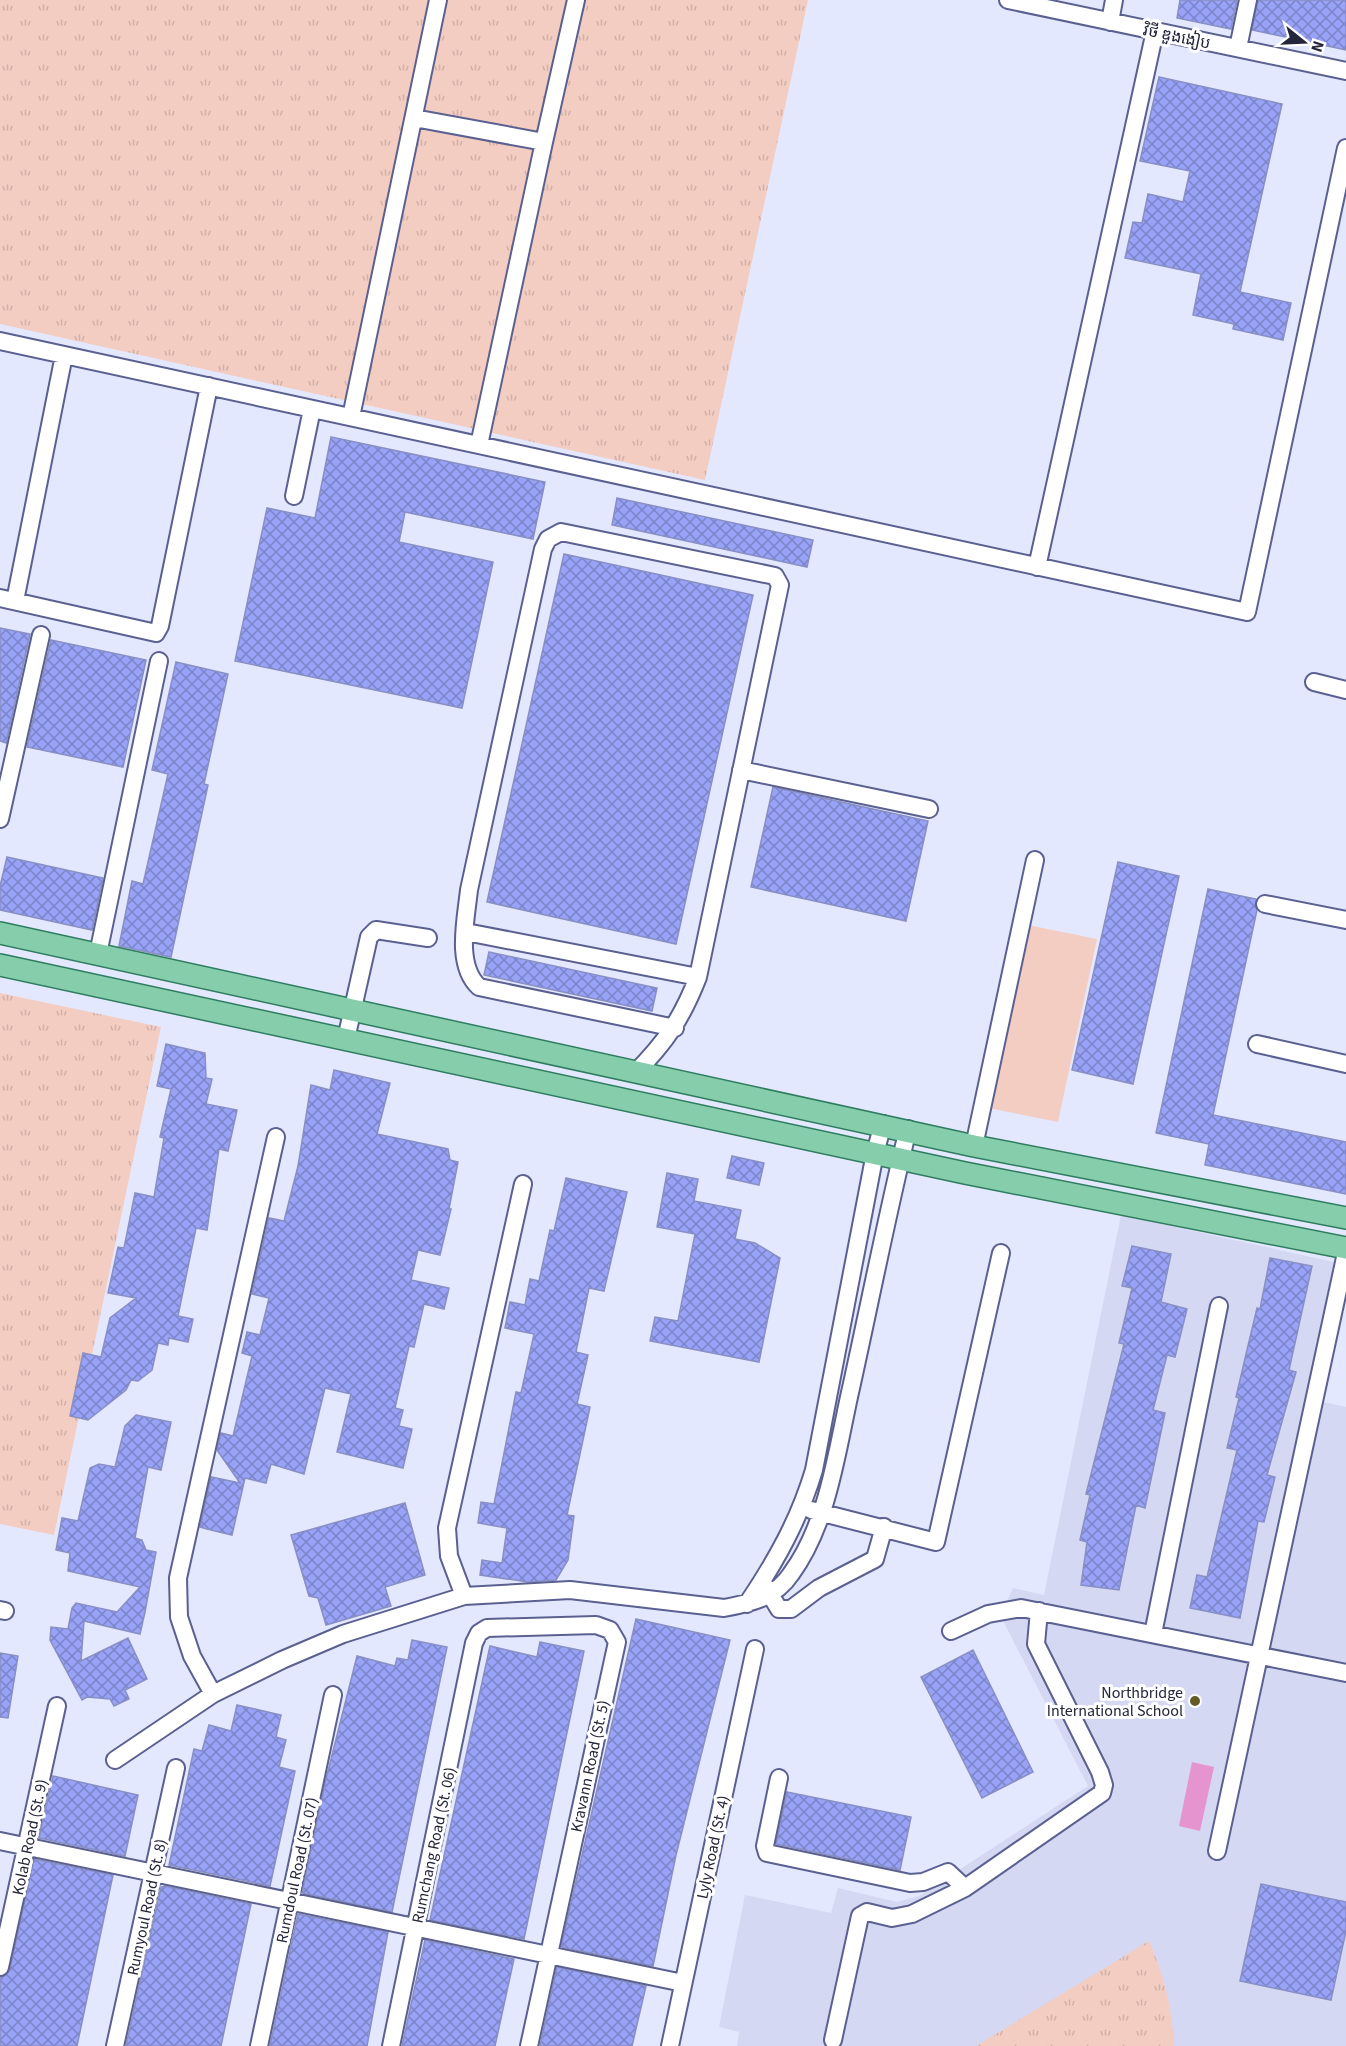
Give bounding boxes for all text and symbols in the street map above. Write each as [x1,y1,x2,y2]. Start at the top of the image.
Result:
north arrow [1274,12,1334,72]
street label: វិថី ឌួងងៀប [1140,18,1213,55]
text: N [1305,38,1329,55]
place label: Northbridge International School [1047,1682,1183,1722]
marker: Northbridge International School [1188,1694,1202,1708]
street label: Kravann Road (St. 5) [565,1698,615,1834]
street label: Rumchang Road (St. 06) [407,1765,461,1925]
street label: Kolab Road (St. 9) [7,1777,53,1897]
street label: Lyly Road (St. 4) [691,1793,735,1901]
street label: Rumdoul Road (St. 07) [271,1795,323,1945]
street label: Rumyoul Road (St. 8) [122,1837,172,1978]

